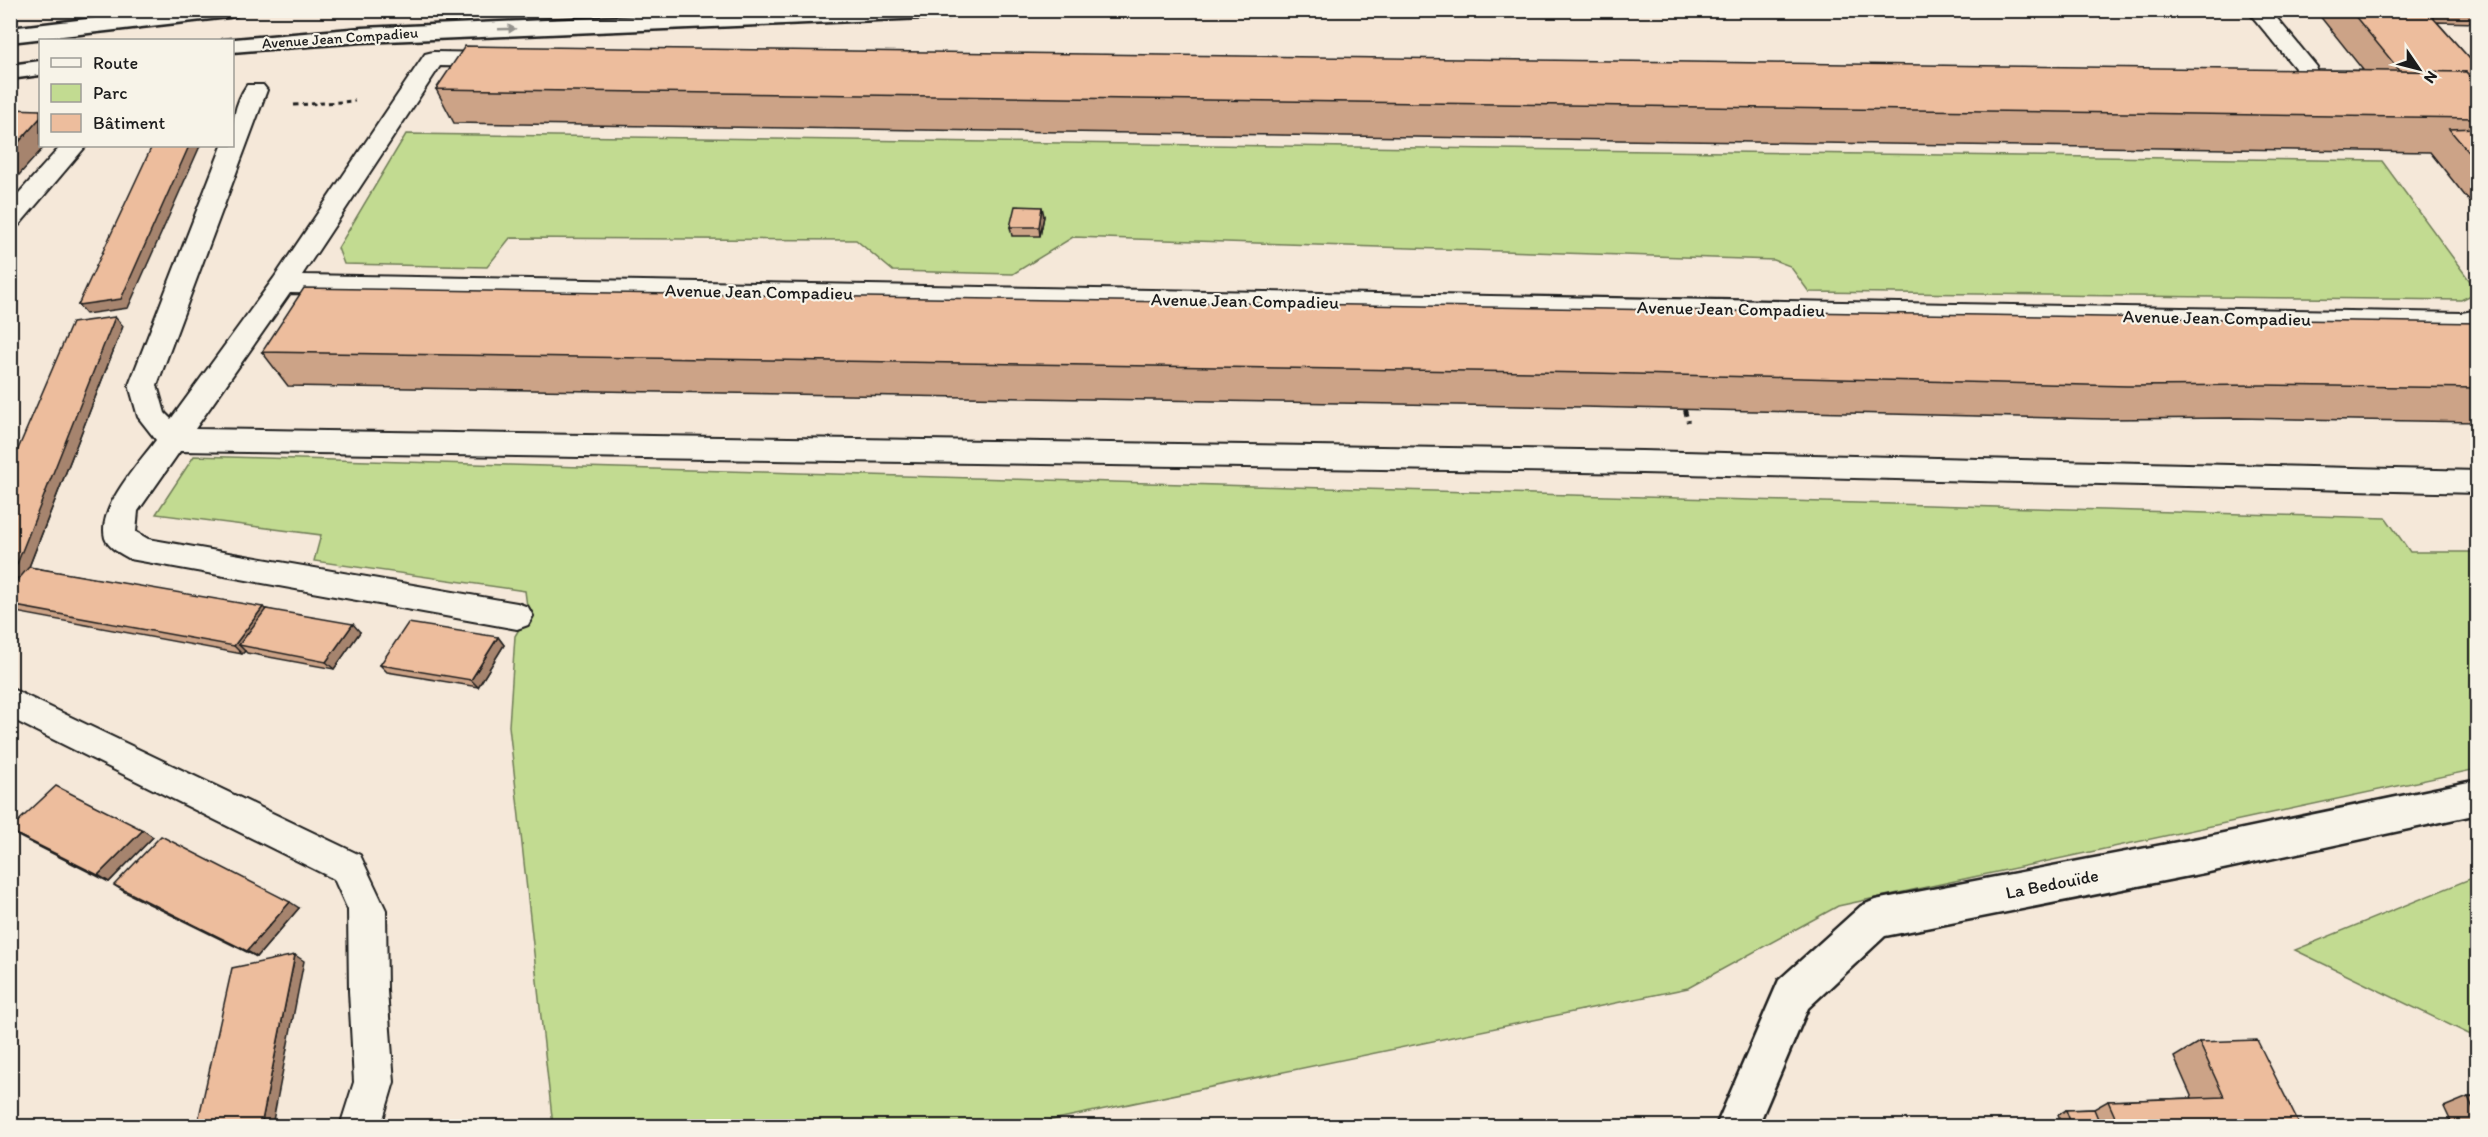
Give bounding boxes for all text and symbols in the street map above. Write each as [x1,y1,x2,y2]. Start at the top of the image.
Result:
street label: Avenue Jean Compadieu [261,24,419,52]
one-way arrow [497,24,516,34]
legend [39,39,234,147]
north arrow [2389,39,2449,99]
text: Route [93,52,138,74]
text: N [2420,67,2442,87]
text: Parc [93,82,127,104]
text: Bâtiment [93,112,166,134]
street label: Avenue Jean Compadieu [665,279,853,305]
street label: Avenue Jean Compadieu [1151,288,1339,314]
street label: Avenue Jean Compadieu [1637,296,1825,322]
street label: Avenue Jean Compadieu [2123,305,2311,331]
street label: La Bedouïde [2004,864,2100,904]

